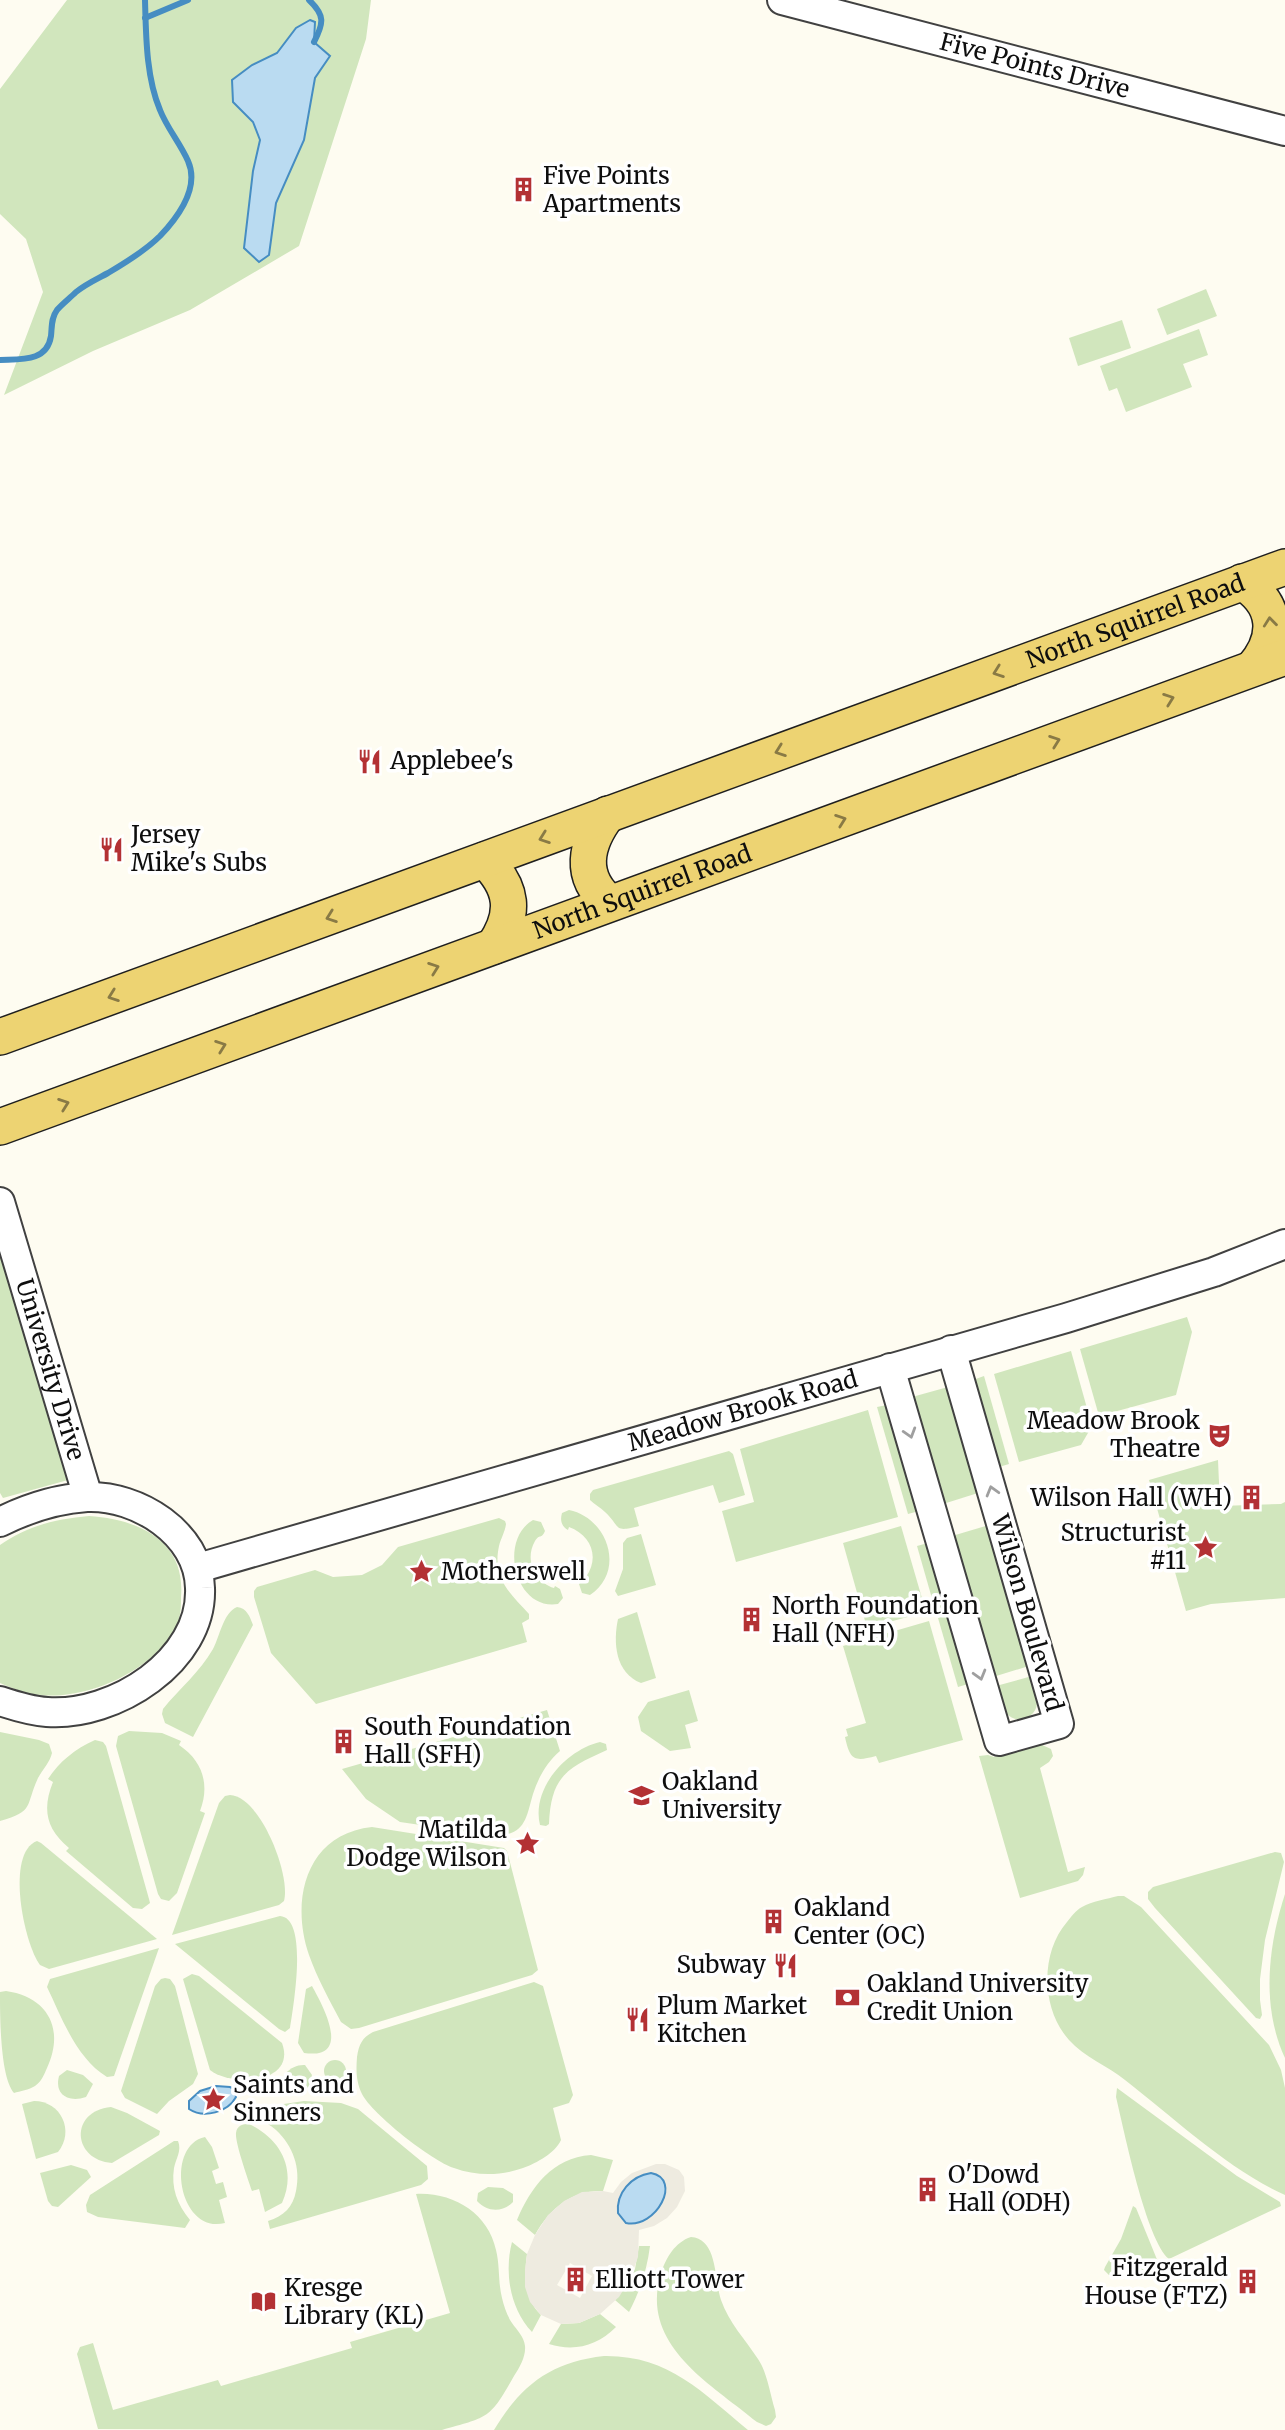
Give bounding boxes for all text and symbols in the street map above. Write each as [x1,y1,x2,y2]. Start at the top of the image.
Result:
street label: Five Points Drive [936,26,1133,105]
place label: Five Points Apartments [542,160,681,219]
building icon: Five Points Apartments [509,176,537,204]
street label: North Squirrel Road [1022,567,1249,675]
one-way arrow [1262,616,1277,628]
one-way arrow [992,664,1004,678]
one-way arrow [1162,694,1174,708]
one-way arrow [1048,735,1060,749]
one-way arrow [774,743,786,757]
place label: Applebee's [389,745,513,776]
restaurant icon: Applebee's [356,747,384,775]
one-way arrow [835,814,847,828]
place label: Jersey Mike's Subs [130,819,267,878]
one-way arrow [538,830,550,844]
restaurant icon: Jersey Mike's Subs [97,835,125,863]
street label: North Squirrel Road [529,837,756,946]
one-way arrow [325,908,337,922]
one-way arrow [428,962,440,976]
one-way arrow [108,988,120,1002]
one-way arrow [214,1041,226,1055]
one-way arrow [58,1098,70,1112]
street label: University Drive [9,1275,92,1464]
street label: Meadow Brook Road [624,1363,861,1458]
place label: Meadow Brook Theatre [1027,1405,1201,1464]
theatre icon: Meadow Brook Theatre [1206,1421,1234,1449]
one-way arrow [901,1427,916,1439]
place label: Wilson Hall (WH) [1030,1482,1232,1513]
building icon: Wilson Hall (WH) [1238,1484,1266,1512]
one-way arrow [985,1485,1000,1497]
street label: Wilson Boulevard [984,1510,1070,1715]
place label: Structurist #11 [1061,1517,1187,1576]
place icon: Structurist #11 [1192,1533,1220,1561]
place label: Motherswell [441,1556,586,1587]
place icon: Motherswell [407,1558,435,1586]
place label: North Foundation Hall (NFH) [772,1590,979,1649]
building icon: North Foundation Hall (NFH) [738,1606,766,1634]
one-way arrow [971,1669,986,1681]
place label: South Foundation Hall (SFH) [364,1711,571,1770]
building icon: South Foundation Hall (SFH) [330,1727,358,1755]
place label: Oakland University [662,1766,781,1825]
school or university icon: Oakland University [628,1782,656,1810]
place label: Matilda Dodge Wilson [346,1814,507,1873]
place icon: Matilda Dodge Wilson [513,1830,541,1858]
place label: Oakland Center (OC) [794,1892,926,1951]
building icon: Oakland Center (OC) [760,1908,788,1936]
place label: Subway [676,1949,766,1980]
restaurant icon: Subway [772,1951,800,1979]
place label: Oakland University Credit Union [867,1968,1088,2027]
bank icon: Oakland University Credit Union [833,1984,861,2012]
place label: Plum Market Kitchen [657,1990,808,2049]
restaurant icon: Plum Market Kitchen [623,2006,651,2034]
place label: Saints and Sinners [233,2069,354,2128]
place icon: Saints and Sinners [199,2085,227,2113]
place label: O'Dowd Hall (ODH) [948,2159,1071,2218]
building icon: O'Dowd Hall (ODH) [914,2175,942,2203]
place label: Fitzgerald House (FTZ) [1085,2252,1228,2311]
place label: Elliott Tower [595,2264,745,2295]
building icon: Elliott Tower [561,2266,589,2294]
building icon: Fitzgerald House (FTZ) [1234,2268,1262,2296]
place label: Kresge Library (KL) [284,2272,424,2331]
library icon: Kresge Library (KL) [250,2288,278,2316]

